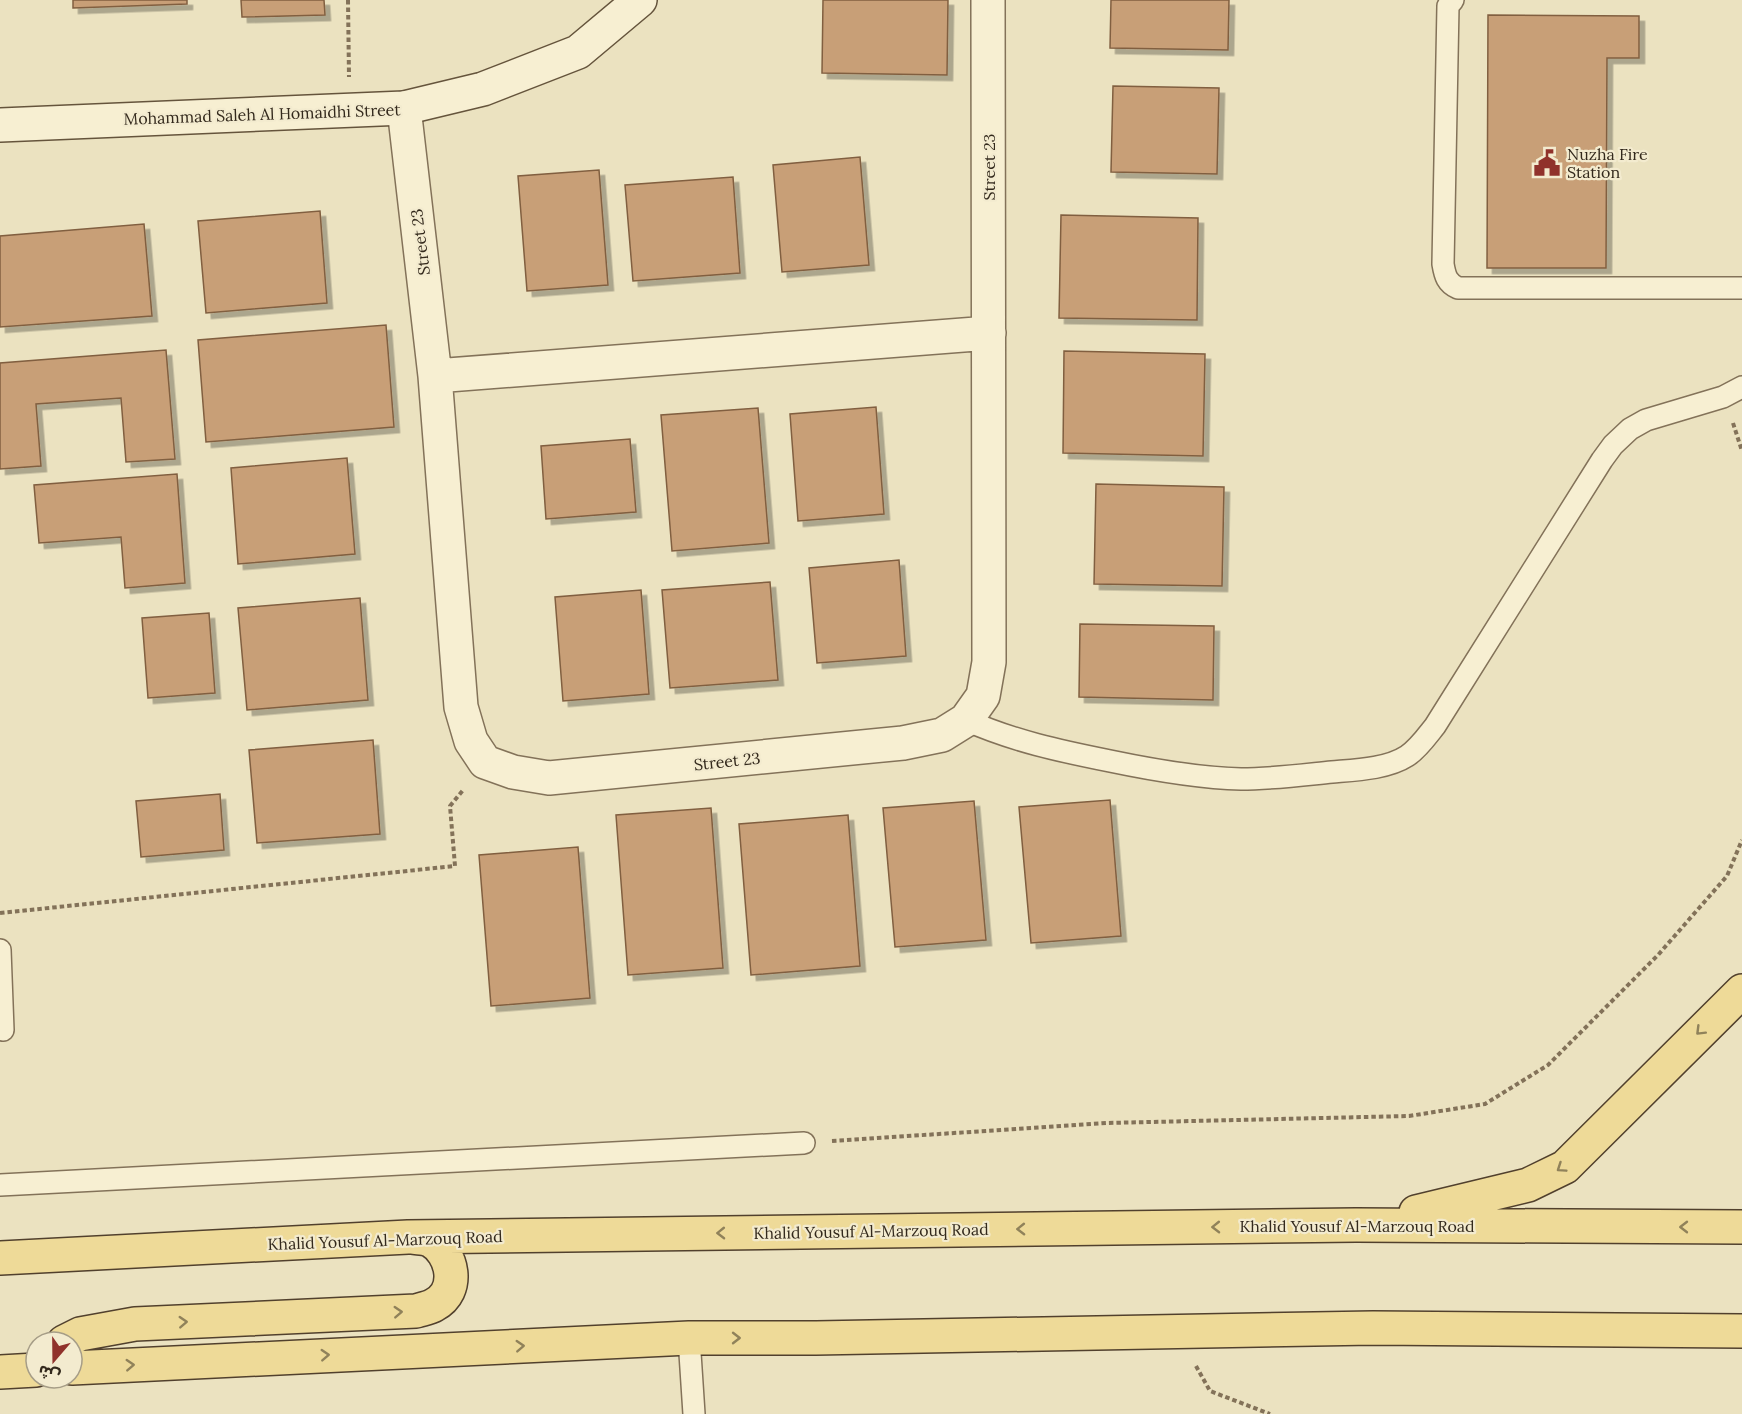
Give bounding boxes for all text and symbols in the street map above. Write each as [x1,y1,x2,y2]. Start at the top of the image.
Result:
street label: Mohammad Saleh Al Homaidhi Street [123,99,402,129]
street label: Street 23 [979,134,999,200]
place label: Nuzha Fire Station [1567,144,1648,182]
public building icon: Nuzha Fire Station [1532,148,1562,178]
street label: Street 23 [406,208,434,276]
street label: Street 23 [693,748,761,774]
one-way arrow [1697,1024,1708,1035]
one-way arrow [1557,1161,1568,1172]
street label: Khalid Yousuf Al-Marzouq Road [1239,1216,1475,1236]
street label: Khalid Yousuf Al-Marzouq Road [753,1219,989,1243]
one-way arrow [1211,1221,1220,1233]
one-way arrow [1679,1221,1688,1233]
one-way arrow [1016,1223,1025,1235]
street label: Khalid Yousuf Al-Marzouq Road [267,1226,503,1254]
one-way arrow [716,1227,725,1239]
one-way arrow [394,1305,403,1318]
one-way arrow [178,1316,187,1329]
north arrow [24,1330,84,1390]
one-way arrow [731,1332,740,1344]
one-way arrow [515,1339,524,1352]
one-way arrow [321,1349,330,1362]
one-way arrow [126,1359,135,1372]
text: ش [35,1361,63,1387]

